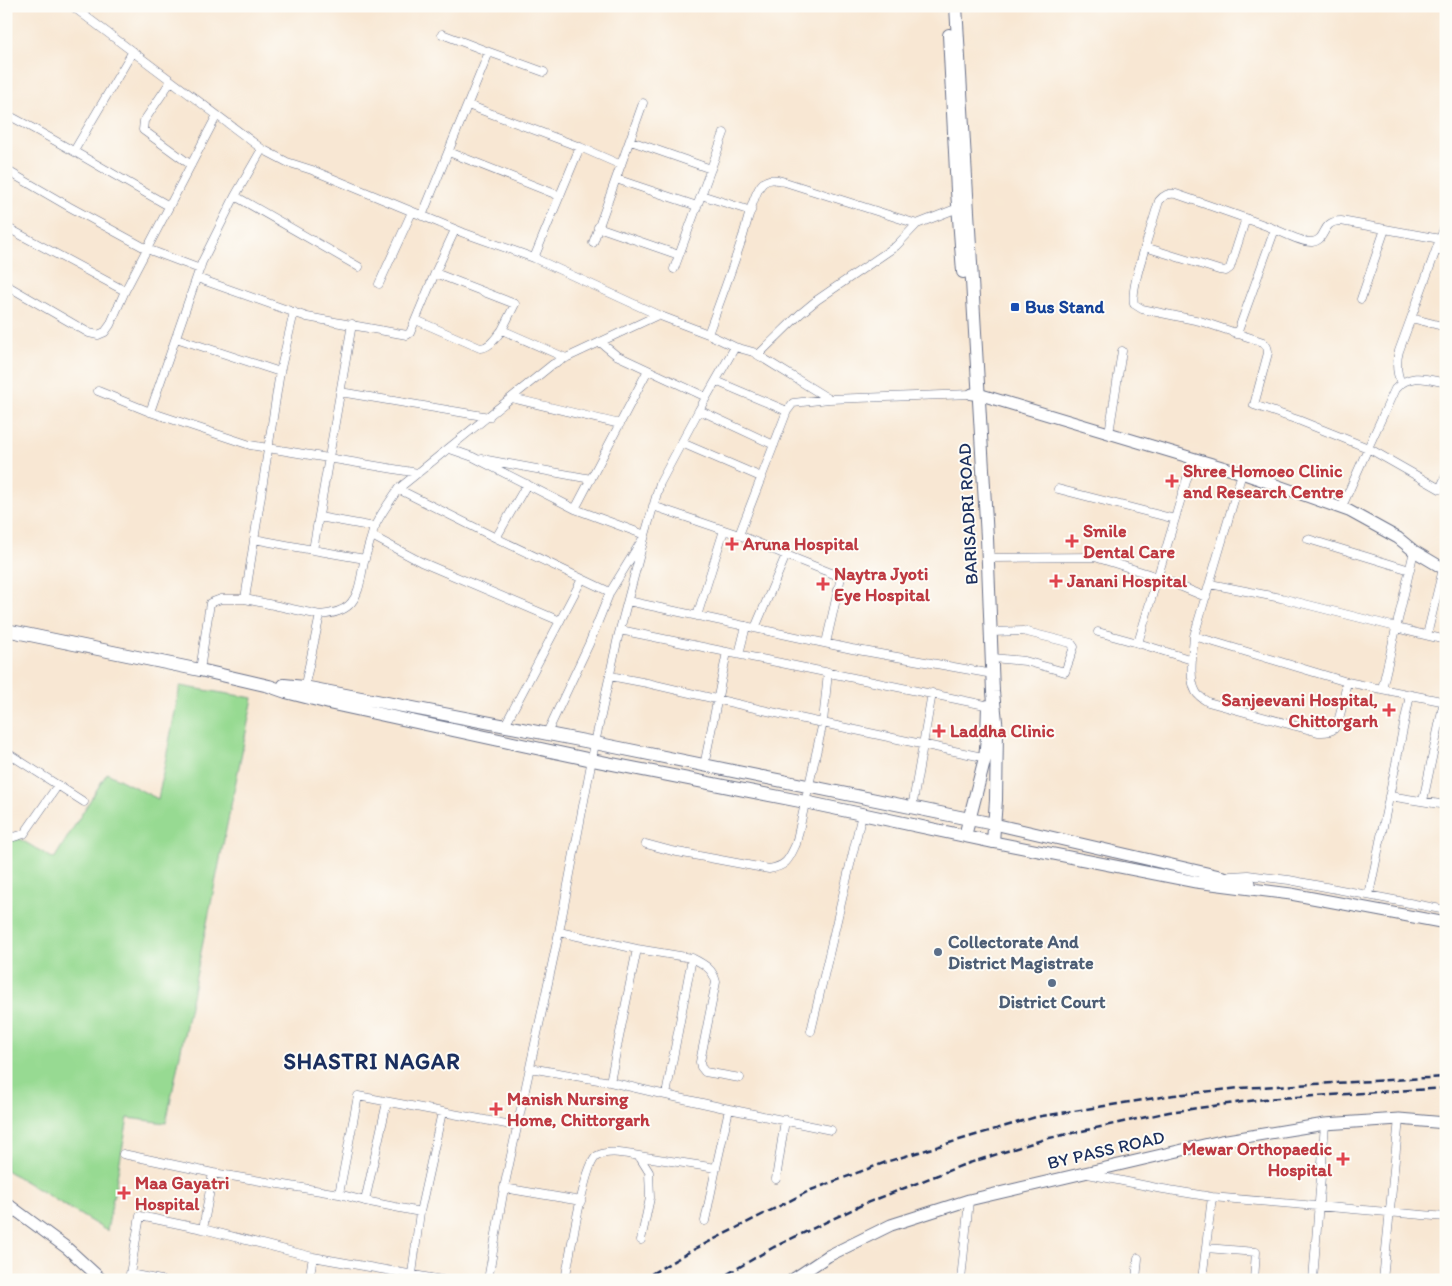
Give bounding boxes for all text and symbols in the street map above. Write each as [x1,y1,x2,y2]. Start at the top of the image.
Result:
place label: Bus Stand [1025,296,1106,318]
marker: Bus Stand [1009,301,1021,313]
street label: BARISADRI ROAD [953,442,983,585]
place label: Shree Homoeo Clinic and Research Centre [1183,460,1344,503]
marker: Shree Homoeo Clinic and Research Centre [1165,474,1179,488]
place label: Smile Dental Care [1083,520,1175,563]
place label: Aruna Hospital [742,533,860,555]
marker: Smile Dental Care [1065,534,1079,548]
marker: Aruna Hospital [725,537,739,551]
place label: Naytra Jyoti Eye Hospital [834,563,931,606]
place label: Janani Hospital [1066,570,1188,592]
marker: Janani Hospital [1049,574,1063,588]
marker: Naytra Jyoti Eye Hospital [816,577,830,591]
place label: Sanjeevani Hospital, Chittorgarh [1221,689,1379,732]
marker: Sanjeevani Hospital, Chittorgarh [1382,703,1396,717]
place label: Laddha Clinic [950,720,1055,742]
marker: Laddha Clinic [932,724,946,738]
place label: Collectorate And District Magistrate [948,931,1094,974]
marker: Collectorate And District Magistrate [932,946,944,958]
marker: District Court [1046,977,1058,989]
place label: District Court [999,991,1106,1013]
district label: SHASTRI NAGAR [284,1048,461,1075]
place label: Manish Nursing Home, Chittorgarh [507,1088,650,1131]
marker: Manish Nursing Home, Chittorgarh [489,1102,503,1116]
street label: BY PASS ROAD [1045,1126,1167,1174]
place label: Mewar Orthopaedic Hospital [1182,1138,1333,1181]
marker: Mewar Orthopaedic Hospital [1336,1152,1350,1166]
place label: Maa Gayatri Hospital [135,1172,229,1215]
marker: Maa Gayatri Hospital [117,1186,131,1200]

